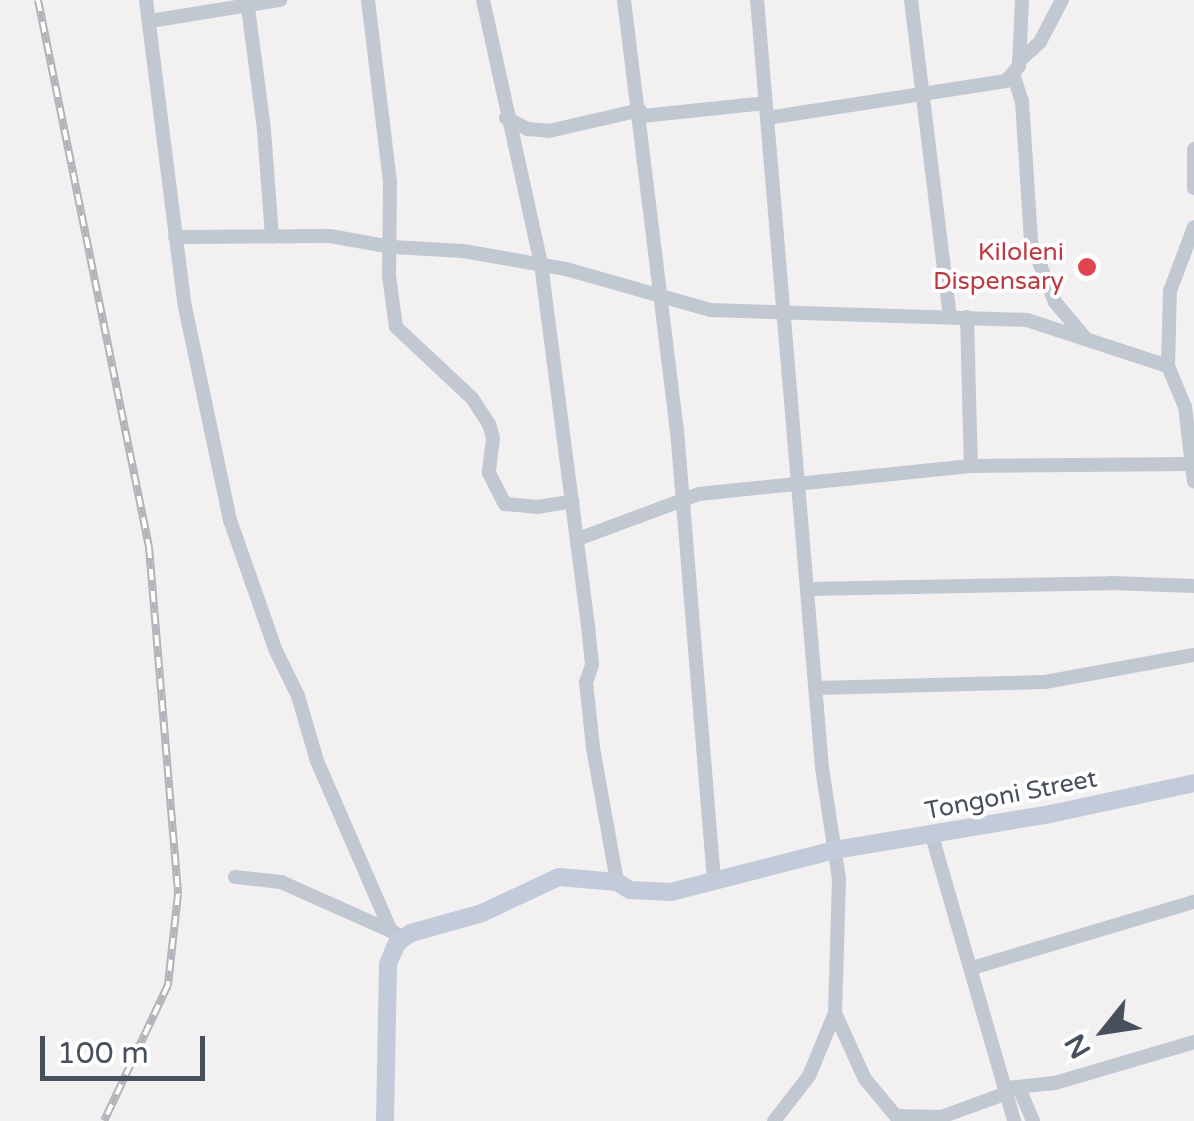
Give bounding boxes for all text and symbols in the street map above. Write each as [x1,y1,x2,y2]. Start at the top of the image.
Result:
place label: Kiloleni Dispensary [933,238,1064,297]
marker: Kiloleni Dispensary [1074,254,1100,280]
street label: Tongoni Street [923,764,1099,826]
north arrow [1054,981,1154,1081]
scale bar [45,1016,210,1078]
text: N [1058,1028,1098,1064]
text: 100 m [57,1035,149,1072]

